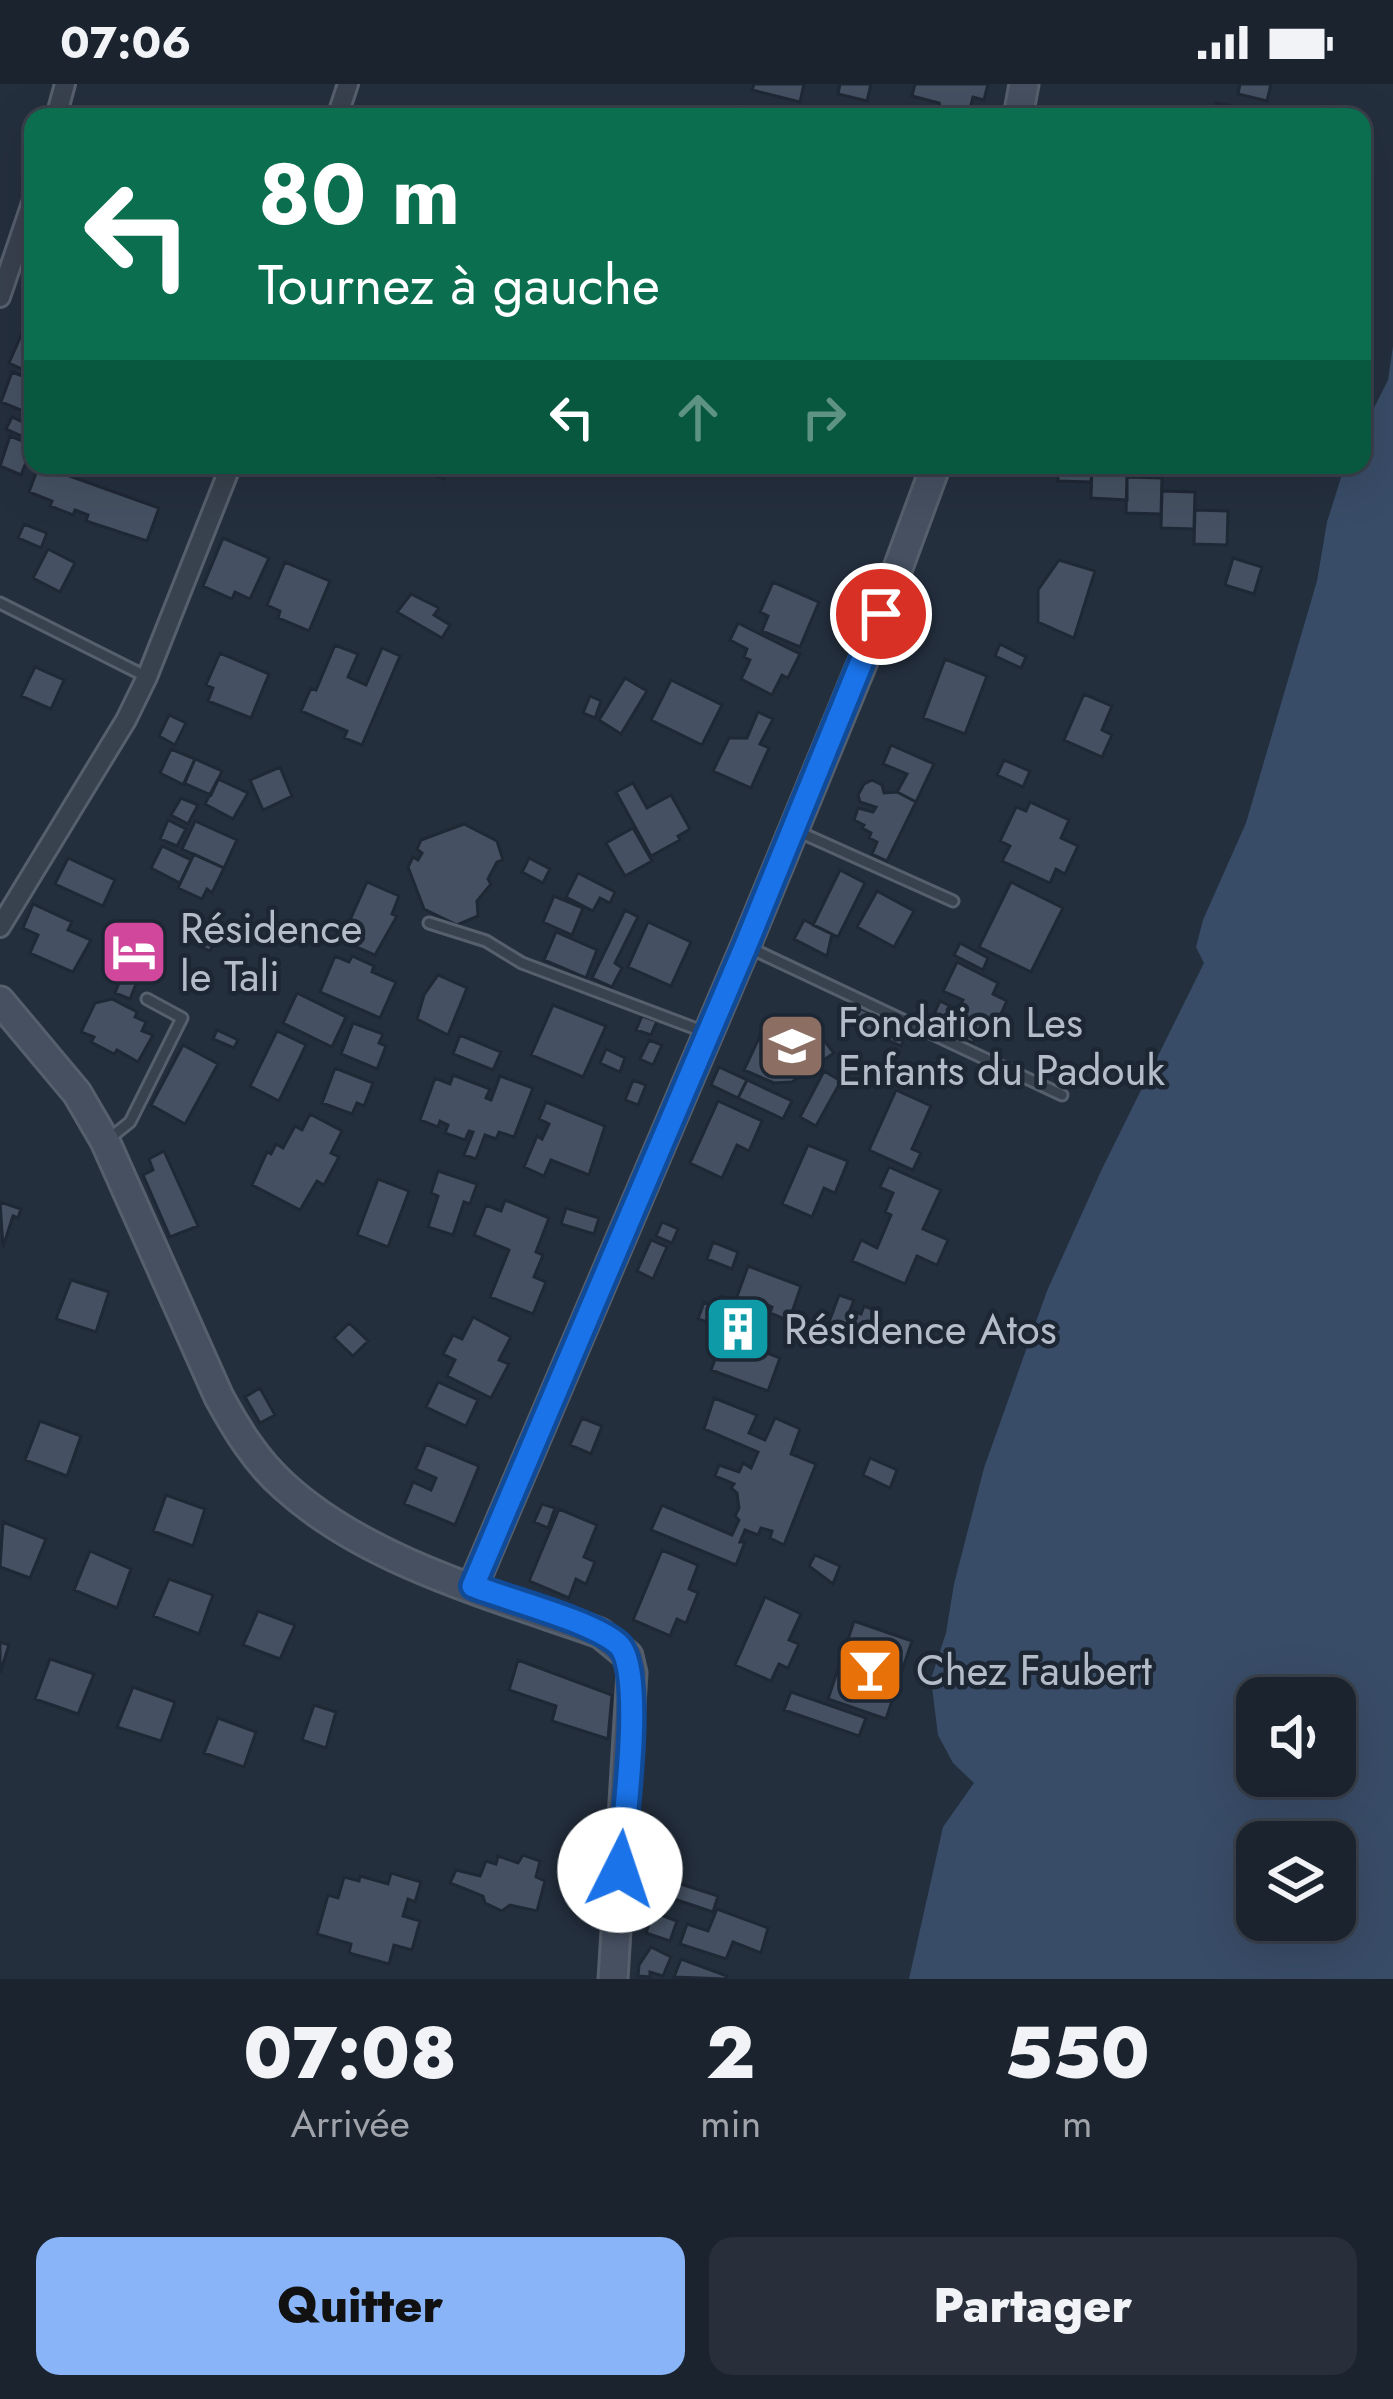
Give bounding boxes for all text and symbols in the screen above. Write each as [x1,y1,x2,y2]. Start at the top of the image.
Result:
text: 07:06 [60,10,191,75]
text: 80 m [258,134,460,256]
icon: left [60,156,216,312]
text: Tournez à gauche [258,246,660,324]
icon: left [539,384,605,450]
icon: ahead [665,384,731,450]
icon: right [791,384,857,450]
pin [830,563,932,665]
icon: arrive [848,581,914,647]
place label: Résidence le Tali [180,898,362,1007]
hotel icon: Résidence le Tali [99,917,169,987]
place label: Fondation Les Enfants du Padouk [838,992,1165,1101]
school or university icon: Fondation Les Enfants du Padouk [757,1011,827,1081]
building icon: Résidence Atos [703,1294,773,1364]
place label: Résidence Atos [784,1299,1057,1360]
bar icon: Chez Faubert [835,1635,905,1705]
place label: Chez Faubert [916,1640,1152,1701]
map controls [1236,1677,1356,1941]
button: sound [1236,1677,1356,1797]
position arrow [557,1807,683,1933]
button: layers [1236,1821,1356,1941]
text: 07:08 [243,2001,457,2105]
text: 2 [706,2001,755,2105]
text: 550 [1004,2001,1150,2105]
text: Arrivée [290,2095,410,2152]
text: min [700,2095,761,2152]
text: m [1062,2095,1092,2152]
button: Quitter [36,2237,685,2375]
button: Partager [709,2237,1357,2375]

